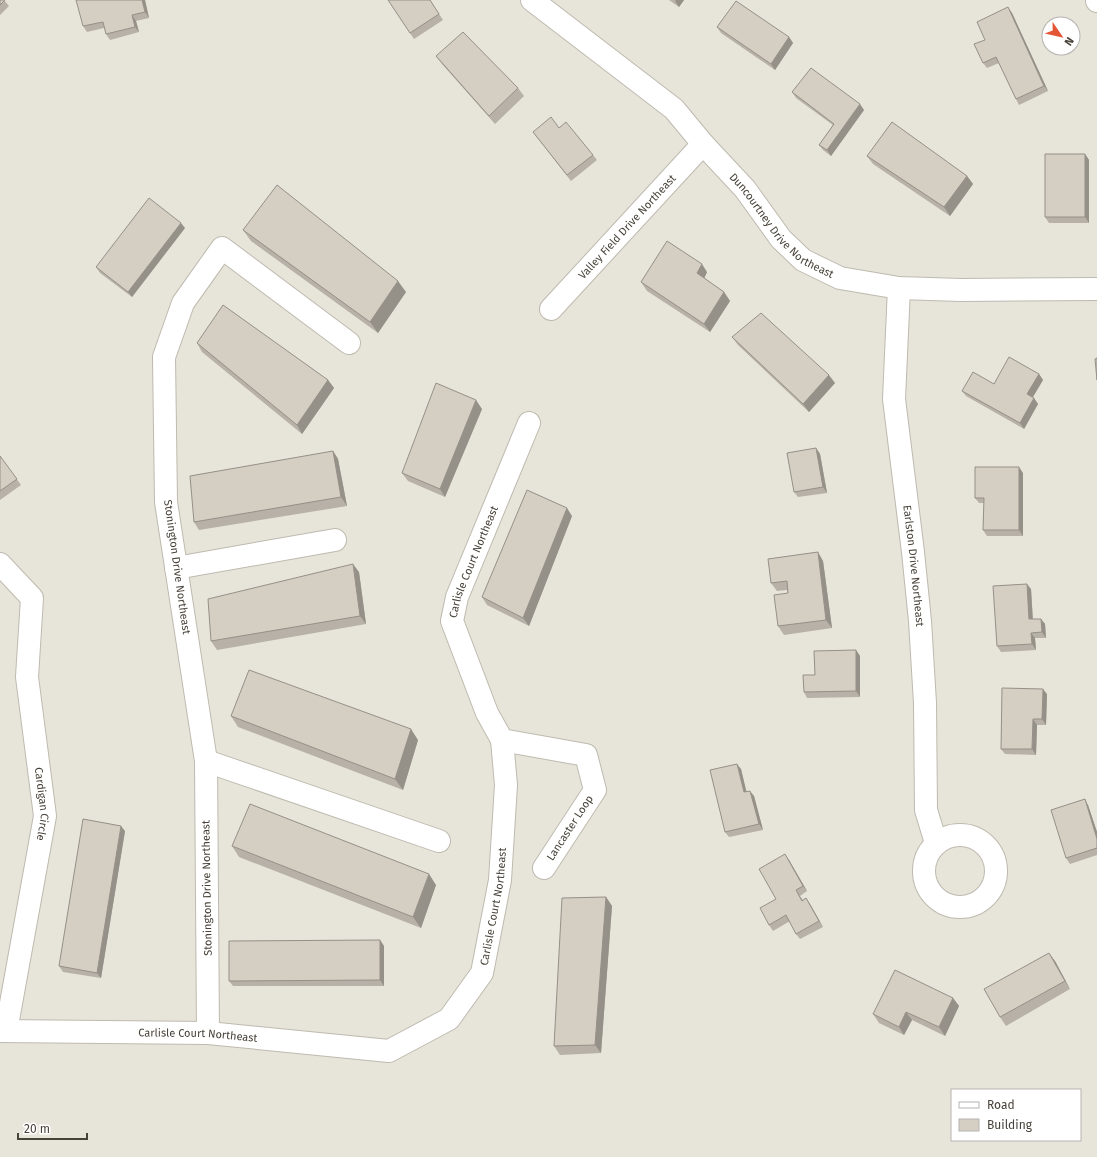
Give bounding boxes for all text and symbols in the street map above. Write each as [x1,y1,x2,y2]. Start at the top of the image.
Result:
north arrow [1041,16,1081,56]
text: N [1061,35,1076,48]
street label: Duncourtney Drive Northeast [727,170,836,281]
street label: Valley Field Drive Northeast [576,172,678,282]
street label: Stonington Drive Northeast [161,499,193,635]
street label: Carlisle Court Northeast [446,504,501,619]
street label: Earlston Drive Northeast [901,504,927,627]
street label: Cardigan Circle [32,766,52,842]
street label: Lancaster Loop [544,793,596,863]
street label: Stonington Drive Northeast [199,820,215,956]
street label: Carlisle Court Northeast [477,847,509,967]
street label: Carlisle Court Northeast [138,1026,258,1044]
legend [951,1089,1081,1141]
text: Road [987,1098,1015,1112]
scale bar [18,1115,87,1141]
text: Building [987,1118,1033,1132]
text: 20 m [24,1122,50,1136]

